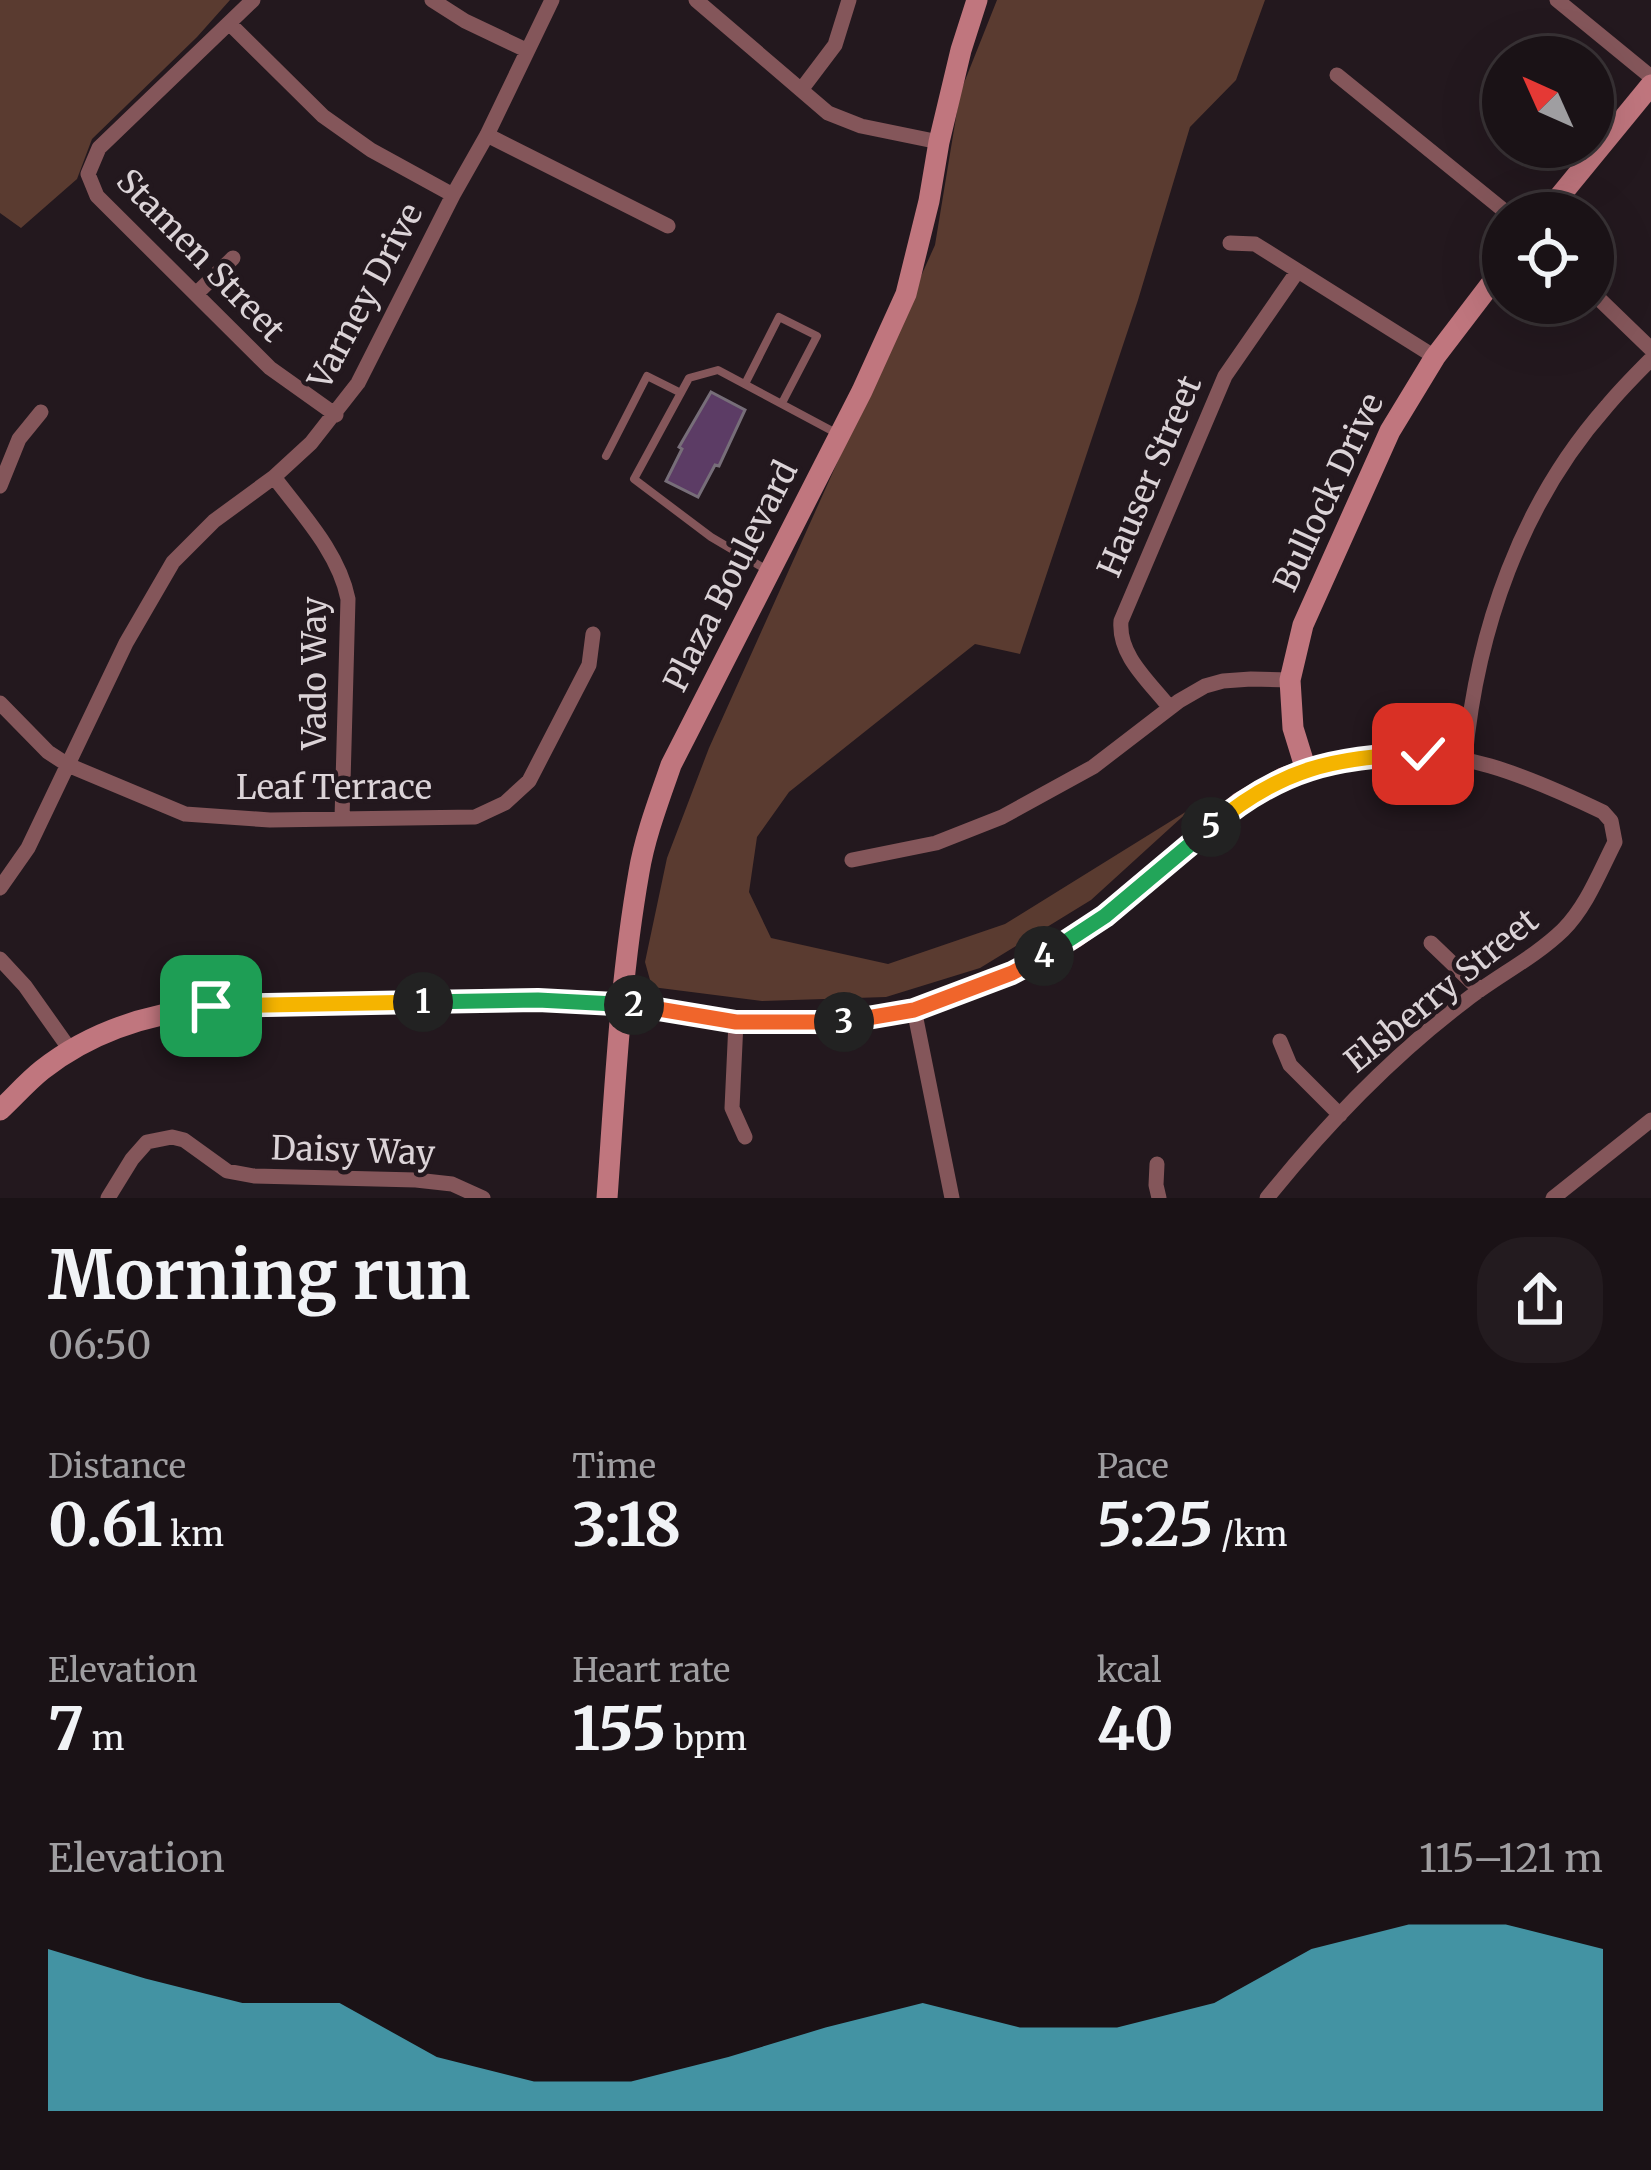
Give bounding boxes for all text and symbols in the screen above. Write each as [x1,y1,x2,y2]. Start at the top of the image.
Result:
north arrow [1482,36,1614,168]
map controls [1482,36,1614,324]
street label: Stamen Street [108,161,293,350]
button: locate [1482,192,1614,324]
street label: Varney Drive [299,196,432,397]
street label: Hauser Street [1089,369,1210,583]
street label: Bullock Drive [1265,387,1392,598]
street label: Plaza Boulevard [655,454,806,698]
street label: Vado Way [294,596,335,751]
pin [1372,703,1474,805]
icon: check [1390,721,1456,787]
street label: Leaf Terrace [236,767,432,808]
pin: 5 [1181,797,1241,857]
text: 5 [1201,806,1221,847]
street label: Elsberry Street [1336,900,1546,1081]
pin: 4 [1014,926,1074,986]
text: 4 [1034,935,1054,976]
pin [160,955,262,1057]
pin: 1 [393,972,453,1032]
icon: arrive [178,973,244,1039]
pin: 2 [604,975,664,1035]
text: 1 [415,981,431,1022]
text: 2 [624,984,644,1025]
pin: 3 [814,992,874,1052]
text: 3 [835,1001,853,1042]
street label: Daisy Way [270,1127,437,1174]
text: Morning run [48,1234,471,1317]
button: share [1477,1237,1603,1363]
text: 06:50 [48,1321,151,1370]
text: Distance [48,1446,186,1487]
text: Time [572,1446,656,1487]
text: Pace [1097,1446,1169,1487]
text: 0.61 [48,1487,162,1562]
text: 3:18 [572,1487,681,1562]
text: 5:25 [1097,1487,1213,1562]
text: km [162,1514,224,1555]
text: /km [1213,1514,1288,1555]
text: Elevation [48,1650,198,1691]
text: Heart rate [572,1650,730,1691]
text: kcal [1097,1650,1162,1691]
text: 7 [48,1691,84,1766]
text: 155 [572,1691,666,1766]
text: 40 [1097,1691,1174,1766]
text: m [84,1718,125,1759]
text: bpm [666,1718,747,1759]
text: Elevation [48,1834,225,1883]
text: 115–121 m [1419,1834,1603,1883]

